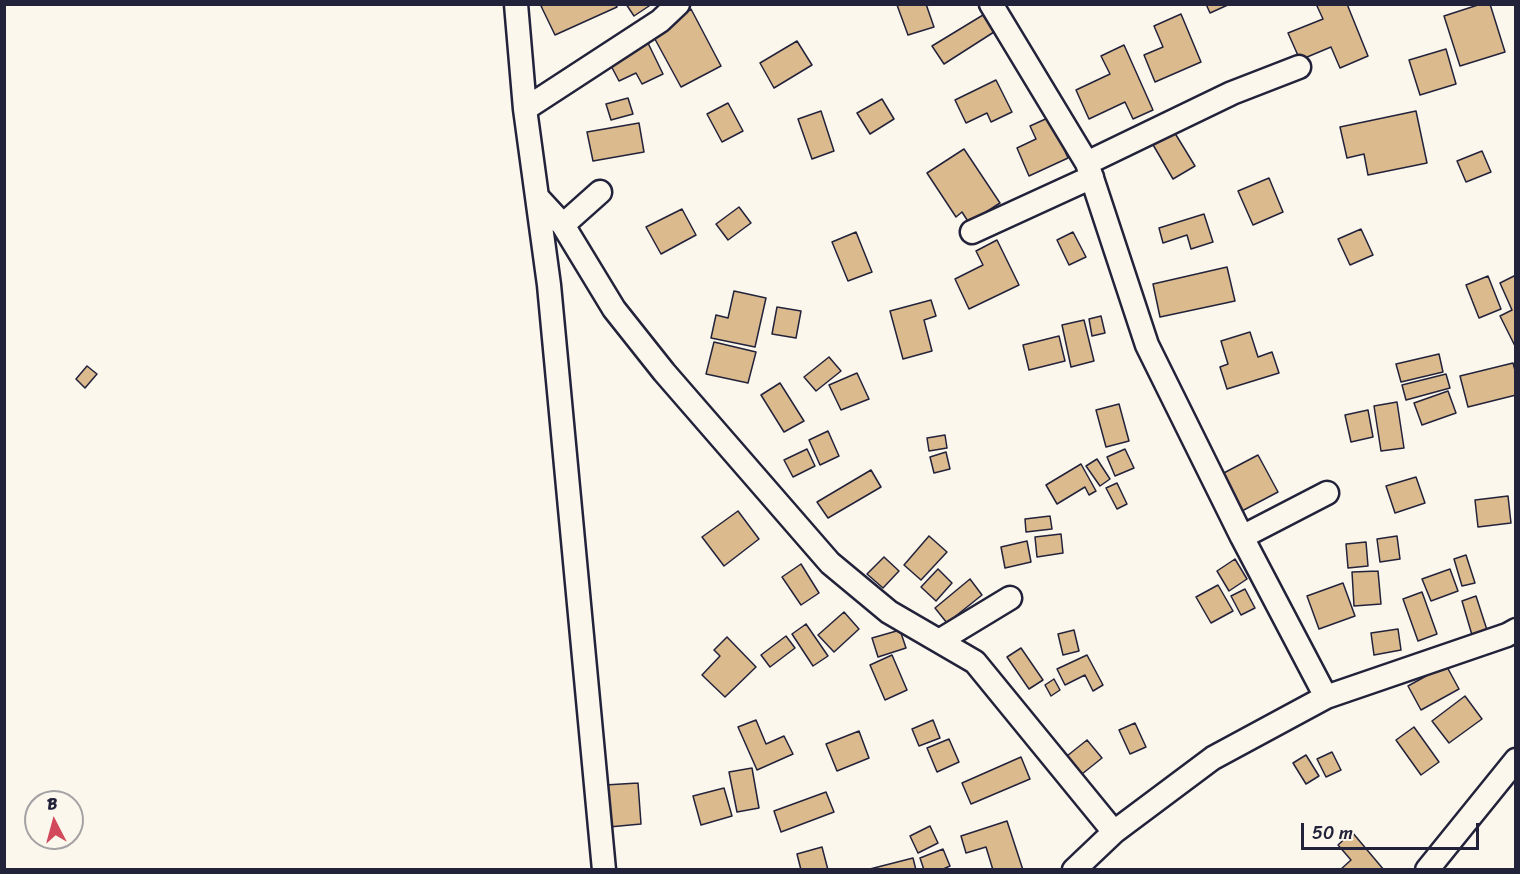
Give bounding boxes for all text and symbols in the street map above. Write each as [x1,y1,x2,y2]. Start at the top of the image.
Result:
text: B [46,789,59,819]
north arrow [24,790,84,850]
scale bar [1304,811,1482,849]
text: 50 m [1312,817,1353,849]

